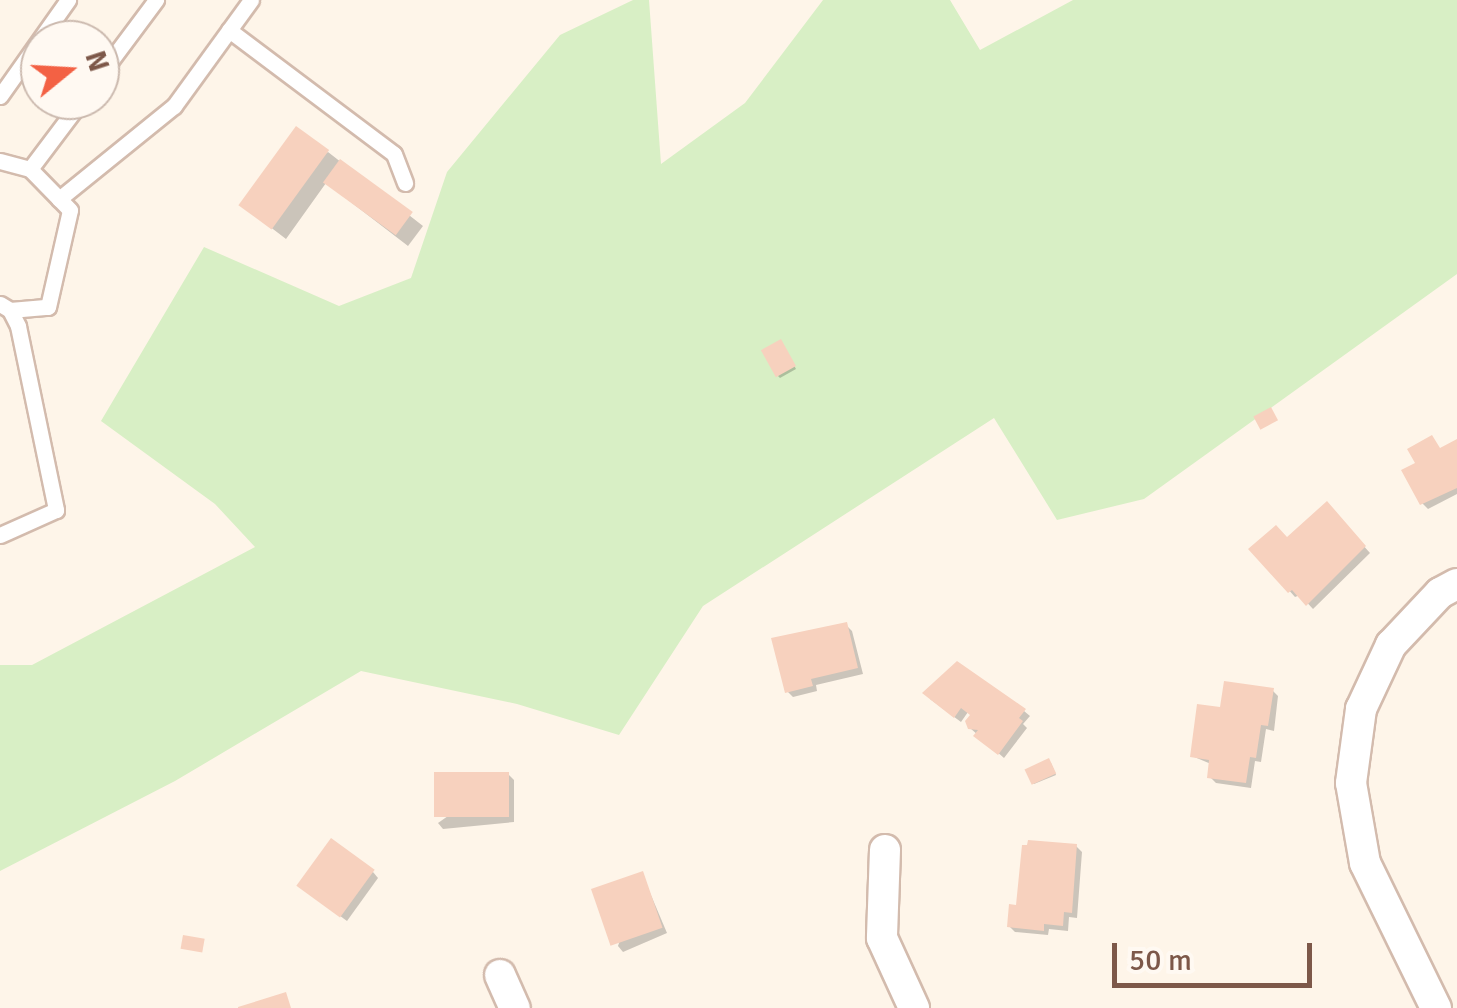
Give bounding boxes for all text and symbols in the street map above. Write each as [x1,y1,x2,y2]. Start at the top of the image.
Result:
north arrow [20,20,120,120]
text: N [77,47,116,76]
scale bar [1117,923,1317,985]
text: 50 m [1129,942,1192,979]

